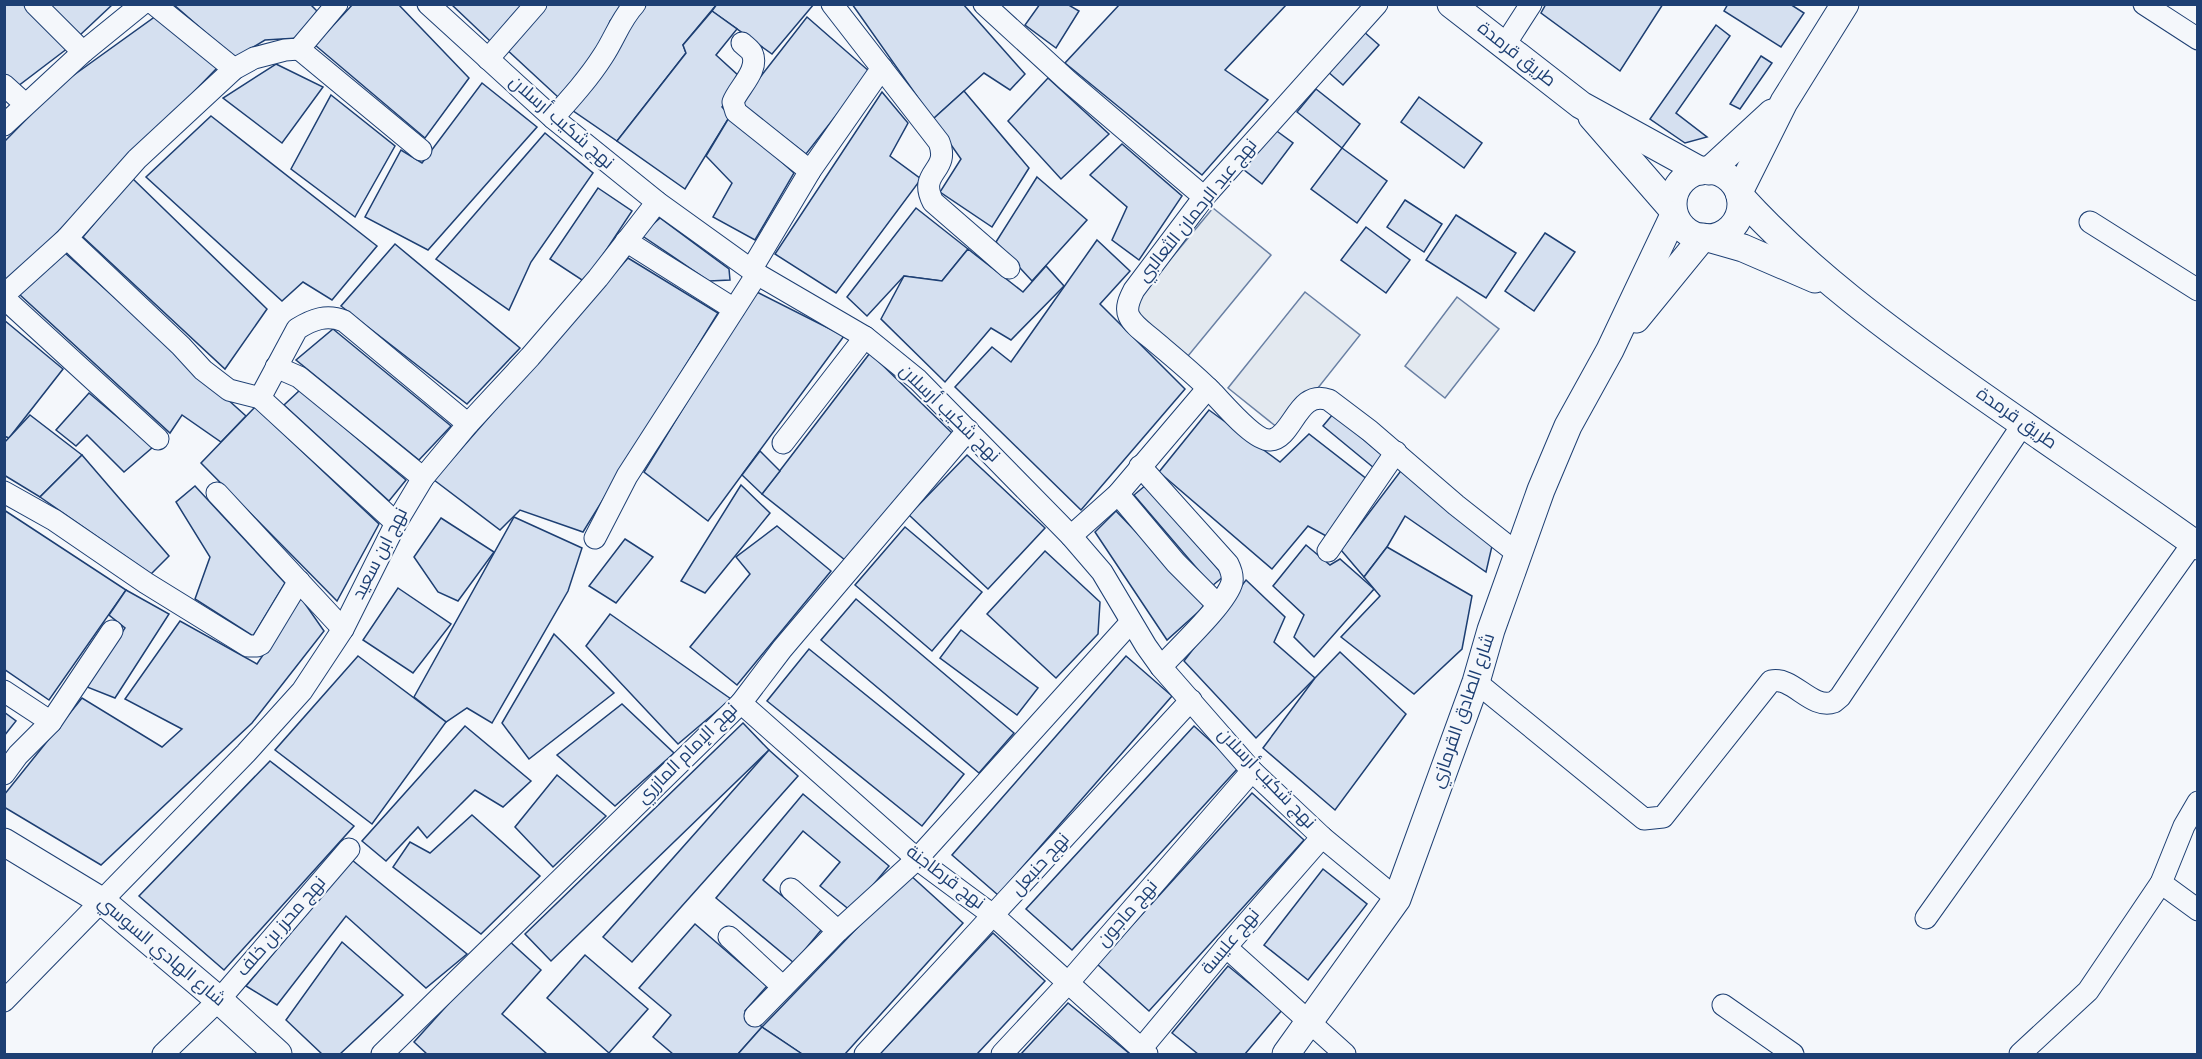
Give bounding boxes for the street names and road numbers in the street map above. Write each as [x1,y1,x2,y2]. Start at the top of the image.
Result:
street label: طريق قرمدة [1472,17,1560,93]
street label: نهج شكيب أرسلان [504,70,619,175]
street label: نهج عبد الرحمان الثعالبي [1133,135,1264,288]
street label: نهج شكيب أرسلان [894,359,1005,468]
street label: طريق قرمدة [1971,383,2061,455]
street label: نهج ابن سعيد [348,504,414,604]
street label: شارع الصادق القرمازي [1427,630,1502,792]
street label: نهج الإمام المازري [633,699,744,810]
street label: نهج شكيب أرسلان [1212,723,1321,834]
street label: نهج حنبعل [1007,829,1075,901]
street label: نهج قرطاجنة [901,841,989,915]
street label: نهج محرز بن خلف [232,872,332,982]
street label: نهج ماجون [1093,876,1163,952]
street label: شارع الهادي السوسي [92,892,230,1013]
street label: نهج عليسة [1197,904,1265,980]

